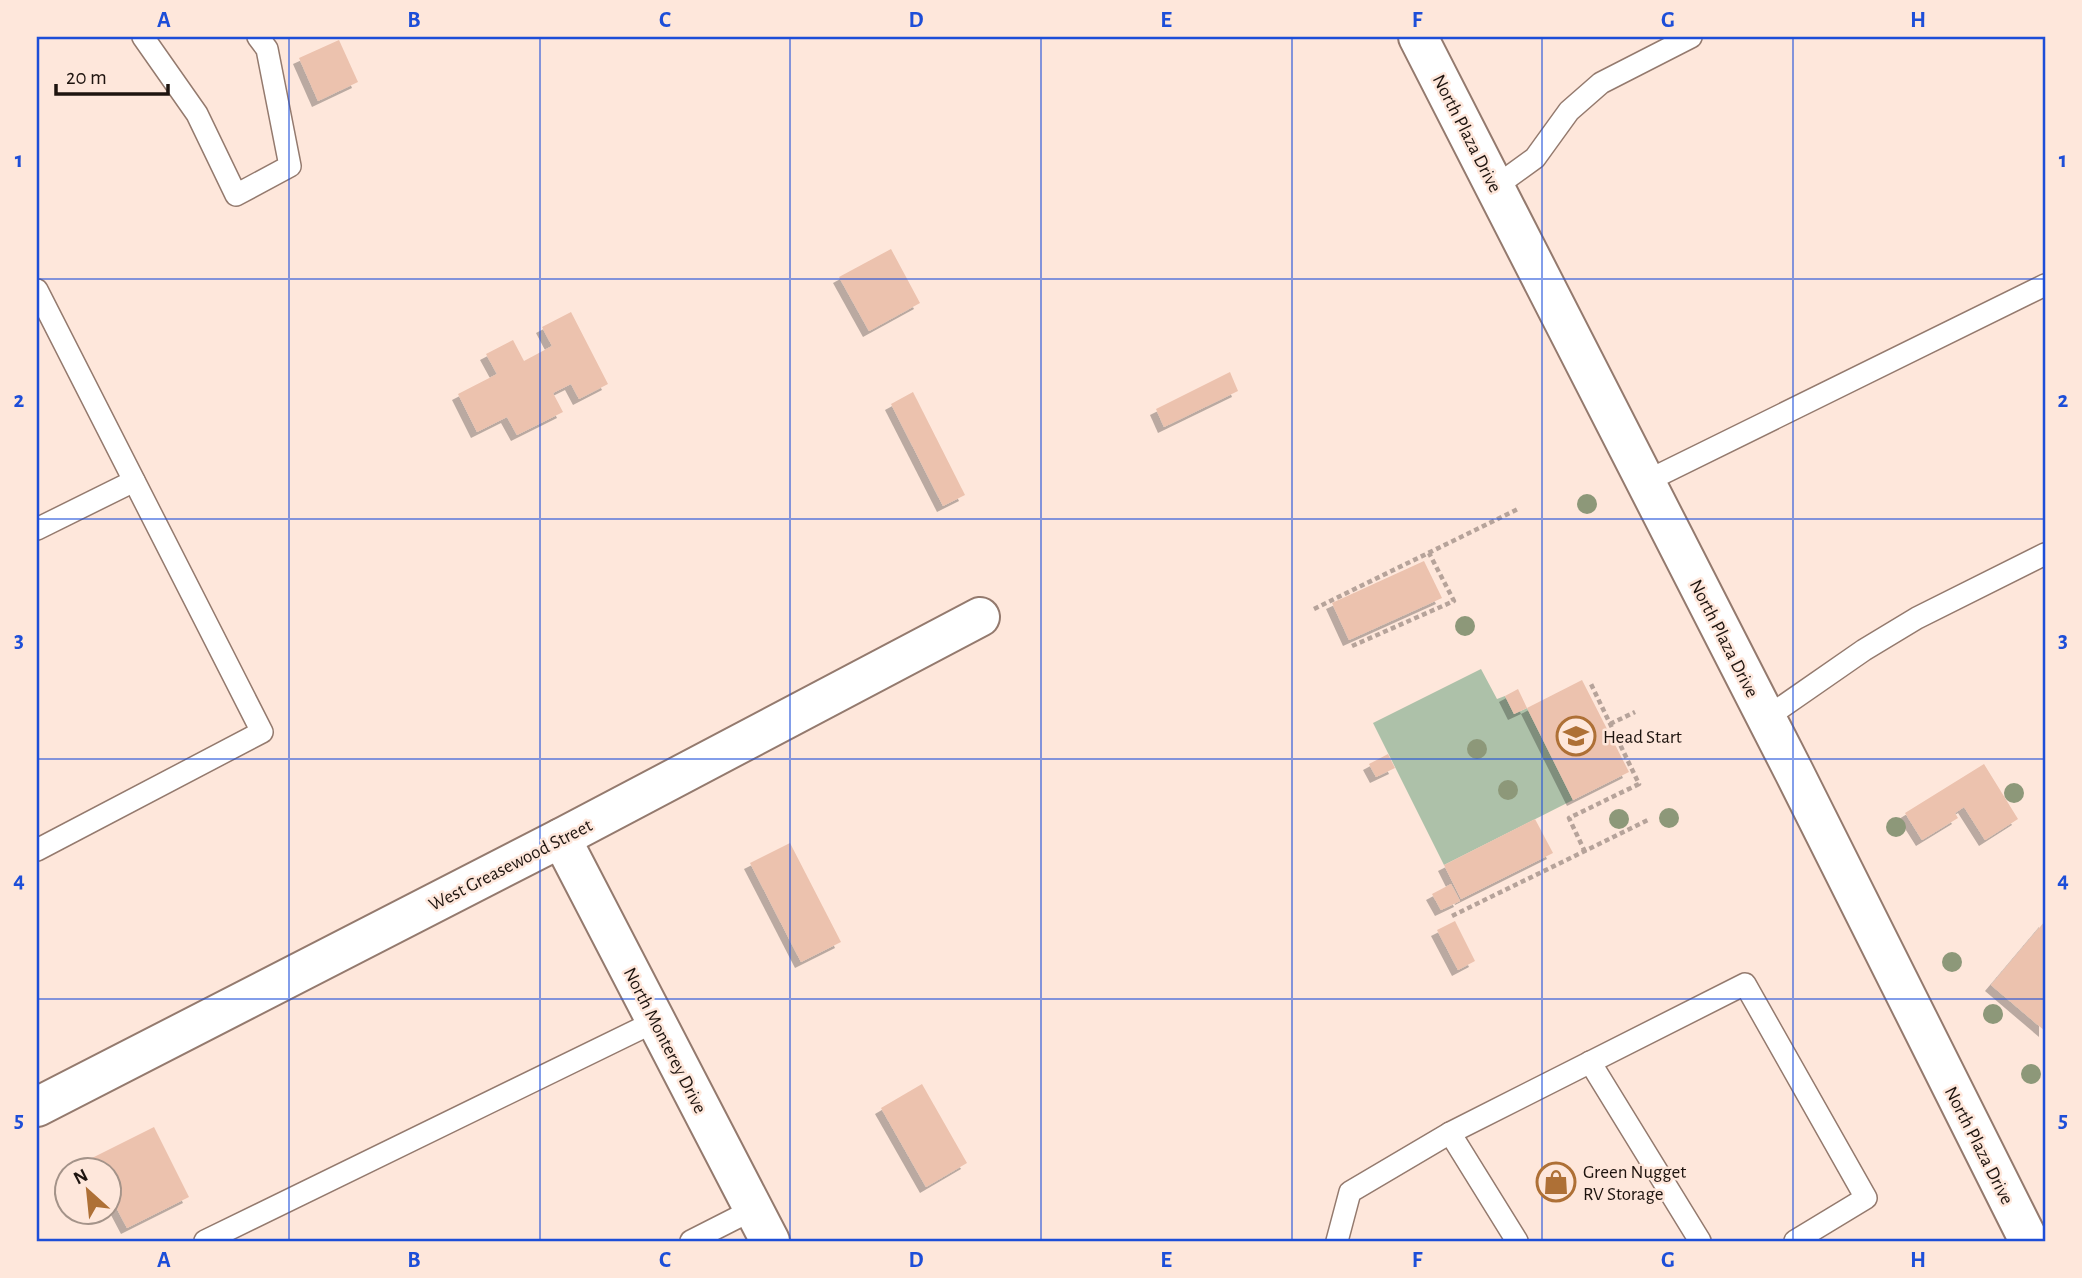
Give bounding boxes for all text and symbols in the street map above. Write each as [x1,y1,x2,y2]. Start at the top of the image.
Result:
text: A [157,9,171,32]
text: B [407,9,421,32]
text: C [659,9,671,32]
text: D [908,9,924,32]
text: E [1160,9,1172,32]
text: F [1412,9,1423,32]
text: G [1661,9,1675,32]
text: H [1910,9,1926,32]
scale bar [56,52,168,96]
text: 20 m [66,67,107,88]
street label: North Plaza Drive [1429,72,1505,196]
text: 1 [15,149,23,172]
text: 1 [2059,149,2067,172]
text: 2 [14,389,25,412]
text: 2 [2058,389,2069,412]
street label: North Plaza Drive [1686,577,1762,701]
text: 3 [14,629,24,652]
text: 3 [2058,629,2068,652]
school or university icon: Head Start [1555,715,1597,757]
place label: Head Start [1603,728,1682,747]
street label: West Greasewood Street [426,816,595,915]
text: 4 [13,869,25,892]
text: 4 [2057,869,2069,892]
street label: North Monterey Drive [620,965,710,1117]
street label: North Plaza Drive [1941,1084,2017,1208]
text: 5 [14,1109,24,1132]
text: 5 [2058,1109,2068,1132]
north arrow [52,1156,122,1226]
shop icon: Green Nugget RV Storage [1535,1161,1577,1203]
place label: Green Nugget RV Storage [1583,1163,1686,1204]
text: N [71,1166,91,1189]
text: A [157,1249,171,1272]
text: B [407,1249,421,1272]
text: C [659,1249,671,1272]
text: D [908,1249,924,1272]
text: E [1160,1249,1172,1272]
text: F [1412,1249,1423,1272]
text: G [1661,1249,1675,1272]
text: H [1910,1249,1926,1272]

